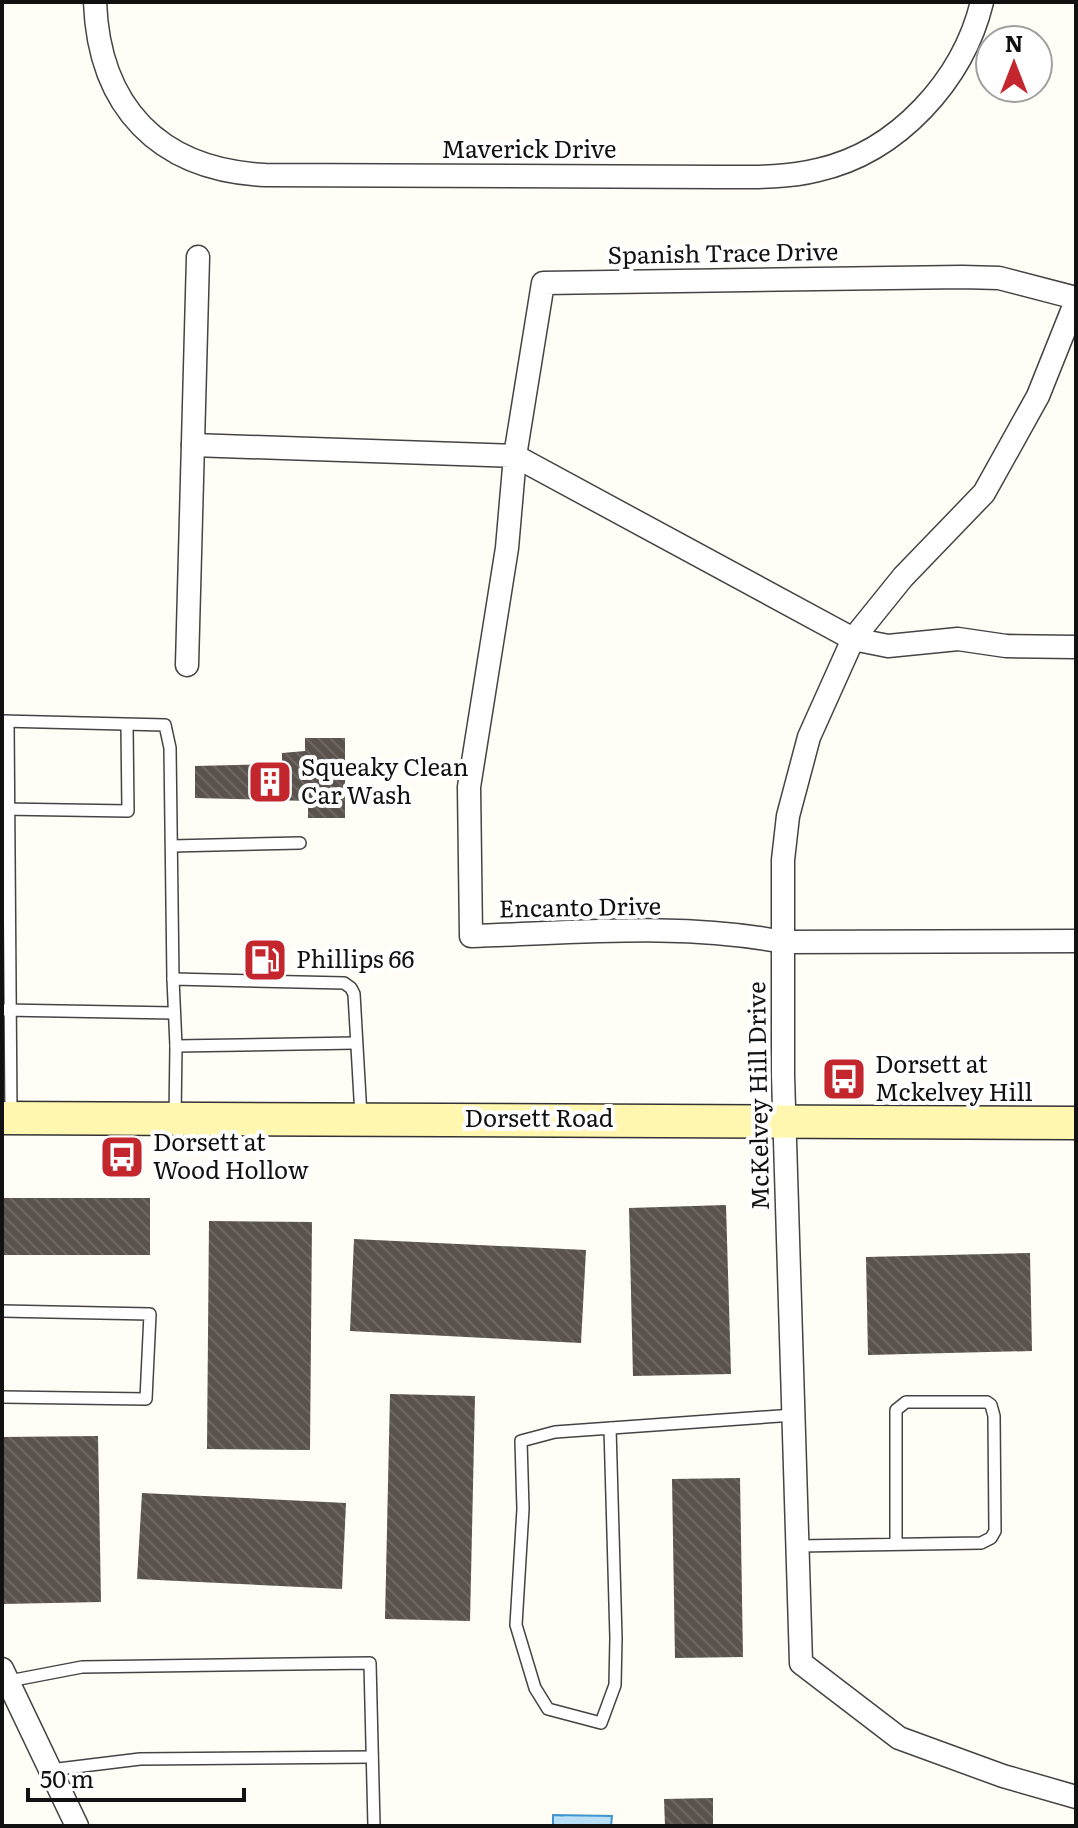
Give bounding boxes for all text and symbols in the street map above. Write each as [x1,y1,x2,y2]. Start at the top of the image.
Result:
north arrow [974,24,1054,104]
text: N [1005,26,1023,59]
street label: Maverick Drive [441,130,617,165]
street label: Spanish Trace Drive [607,232,839,271]
place label: Squeaky Clean Car Wash [301,748,469,811]
building icon: Squeaky Clean Car Wash [246,758,294,806]
street label: Encanto Drive [498,887,661,924]
fuel station icon: Phillips 66 [241,936,289,984]
place label: Phillips 66 [296,940,414,975]
street label: McKelvey Hill Drive [737,981,776,1211]
place label: Dorsett at Mckelvey Hill [875,1045,1033,1108]
bus stop icon: Dorsett at Mckelvey Hill [820,1055,868,1103]
street label: Dorsett Road [465,1099,614,1134]
place label: Dorsett at Wood Hollow [153,1123,309,1186]
bus stop icon: Dorsett at Wood Hollow [98,1133,146,1181]
scale bar [28,1752,244,1802]
text: 50 m [40,1760,94,1795]

